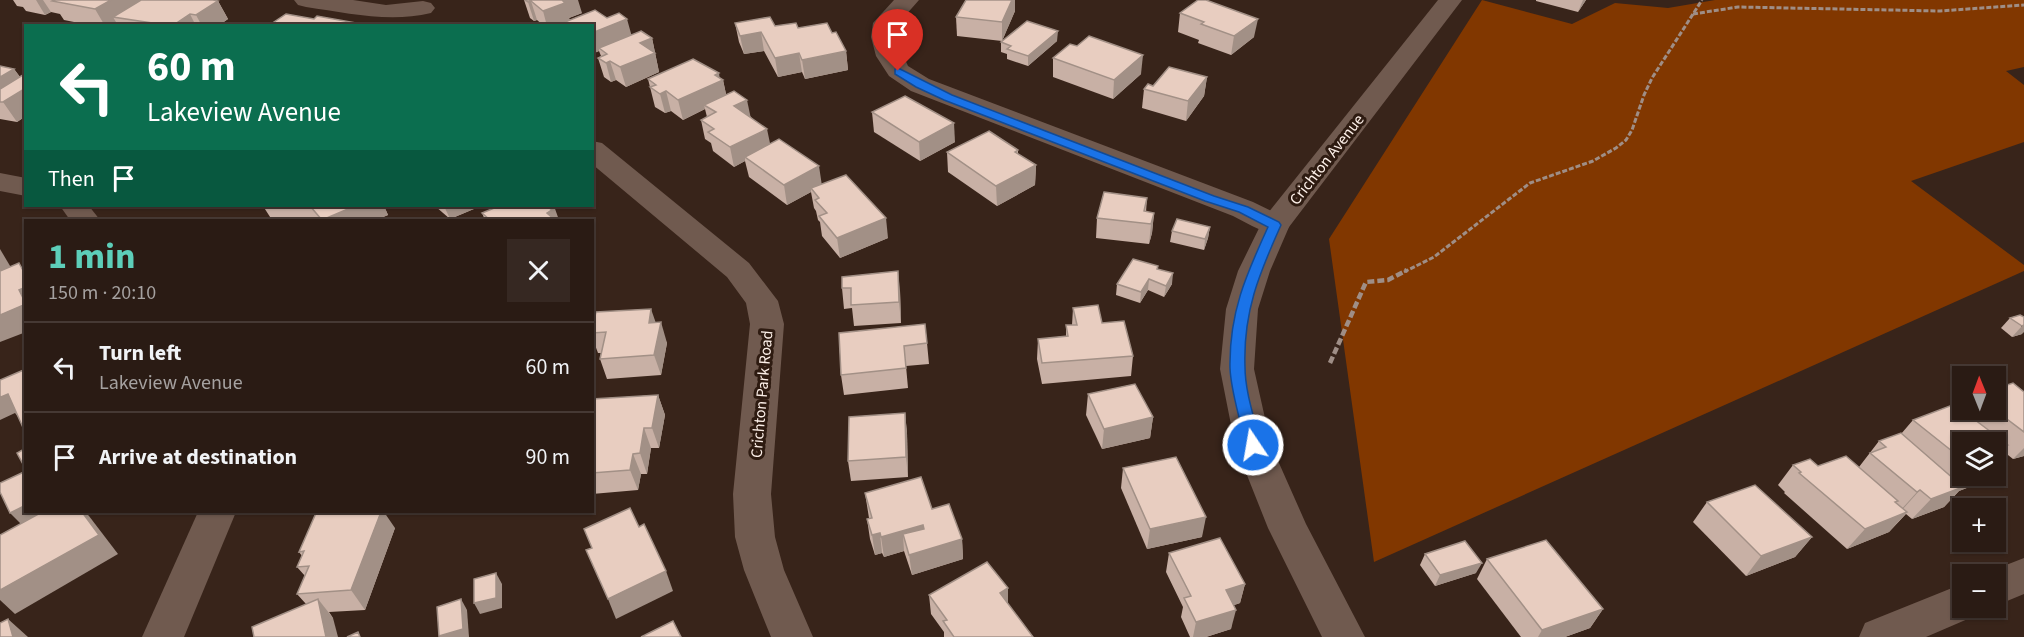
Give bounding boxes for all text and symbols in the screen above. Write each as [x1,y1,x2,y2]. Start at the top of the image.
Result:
pin [872,9,923,71]
icon: arrive [881,18,914,51]
text: 60 m [147,37,236,97]
icon: left [48,48,126,126]
text: Lakeview Avenue [147,93,341,132]
street label: Crichton Avenue [1284,110,1369,210]
icon: arrive [107,162,140,195]
text: Then [48,163,95,195]
text: 1 min [48,231,136,282]
button: close [507,239,570,302]
text: 150 m · 20:10 [48,279,156,307]
street label: Crichton Park Road [745,329,779,459]
text: Turn left [99,337,181,369]
icon: left [48,351,81,384]
text: 60 m [525,351,570,383]
north arrow [1952,366,2006,420]
map controls [1952,366,2006,618]
text: Lakeview Avenue [99,369,243,397]
position arrow [1221,413,1285,477]
button: layers [1952,432,2006,486]
icon: arrive [48,441,81,474]
text: Arrive at destination [99,441,297,473]
text: 90 m [525,441,570,473]
button: + [1952,498,2006,552]
button: − [1952,564,2006,618]

